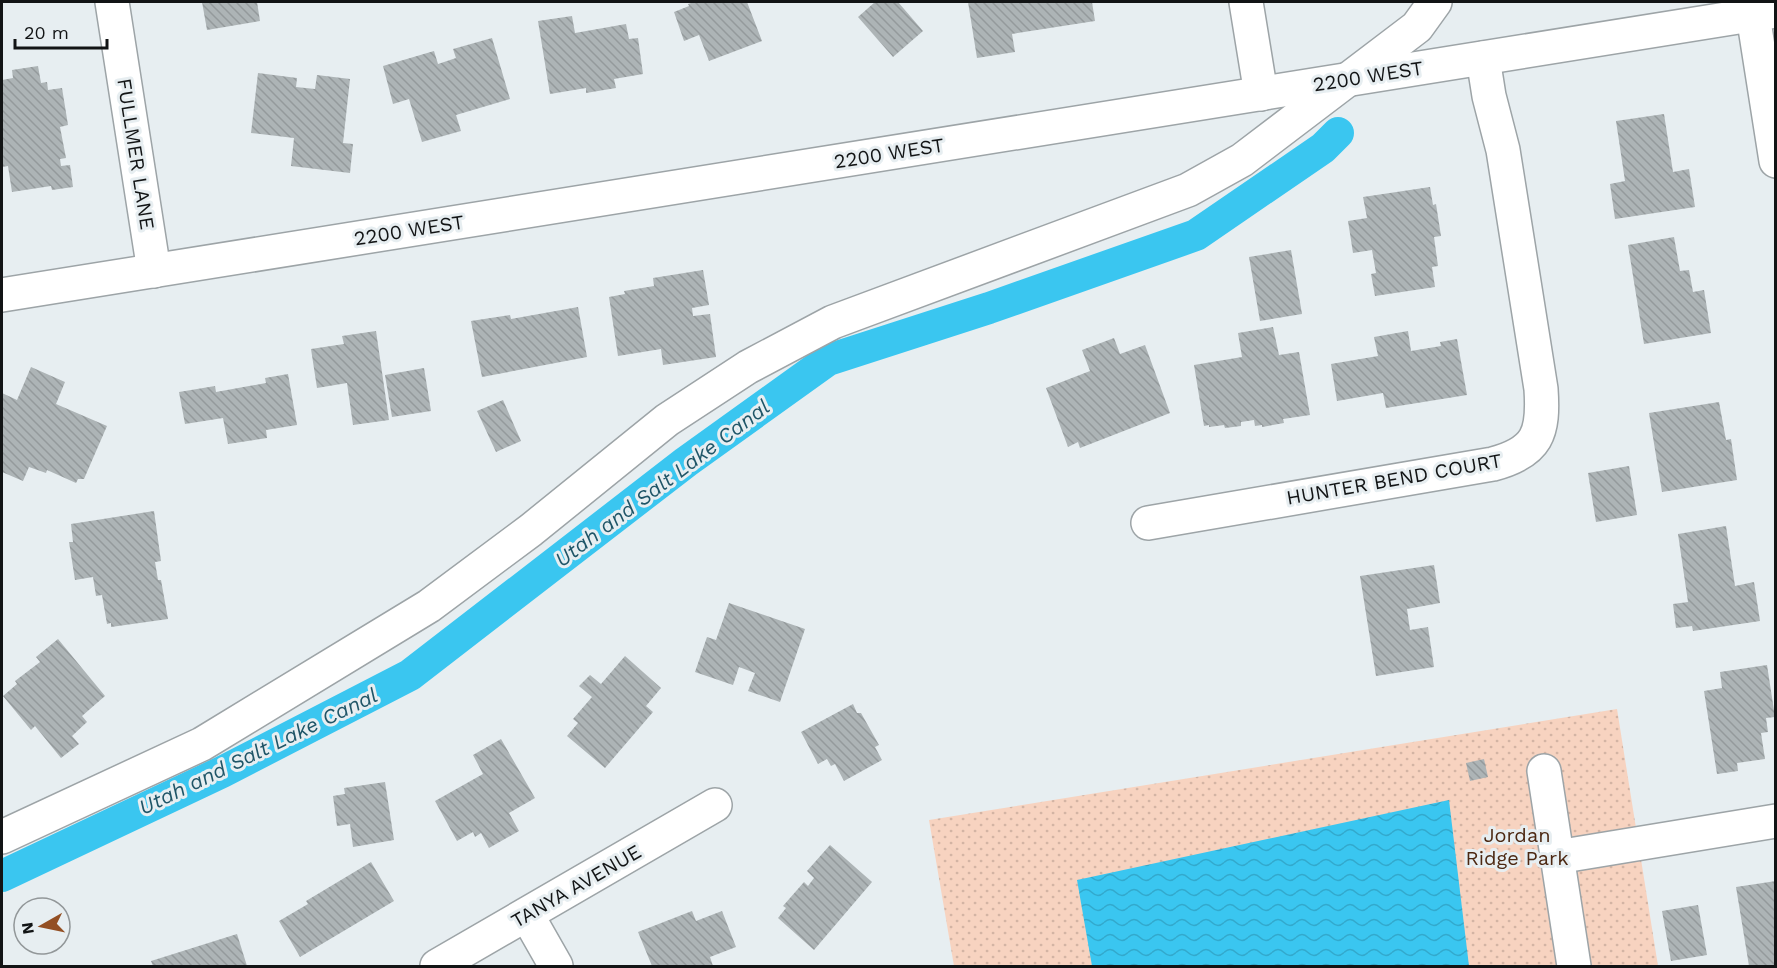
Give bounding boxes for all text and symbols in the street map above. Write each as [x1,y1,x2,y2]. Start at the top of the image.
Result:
scale bar [15,12,106,50]
text: 20 m [24,22,69,43]
street label: 2200 WEST [1311,55,1425,97]
street label: FULLMER LANE [112,77,160,231]
street label: 2200 WEST [832,132,946,174]
street label: 2200 WEST [352,209,466,251]
water label: Utah and Salt Lake Canal [550,394,774,572]
street label: HUNTER BEND COURT [1285,448,1503,510]
water label: Utah and Salt Lake Canal [135,682,381,820]
park label: Jordan Ridge Park [1465,823,1569,870]
street label: TANYA AVENUE [507,839,645,933]
north arrow [12,896,72,956]
text: N [17,921,38,936]

